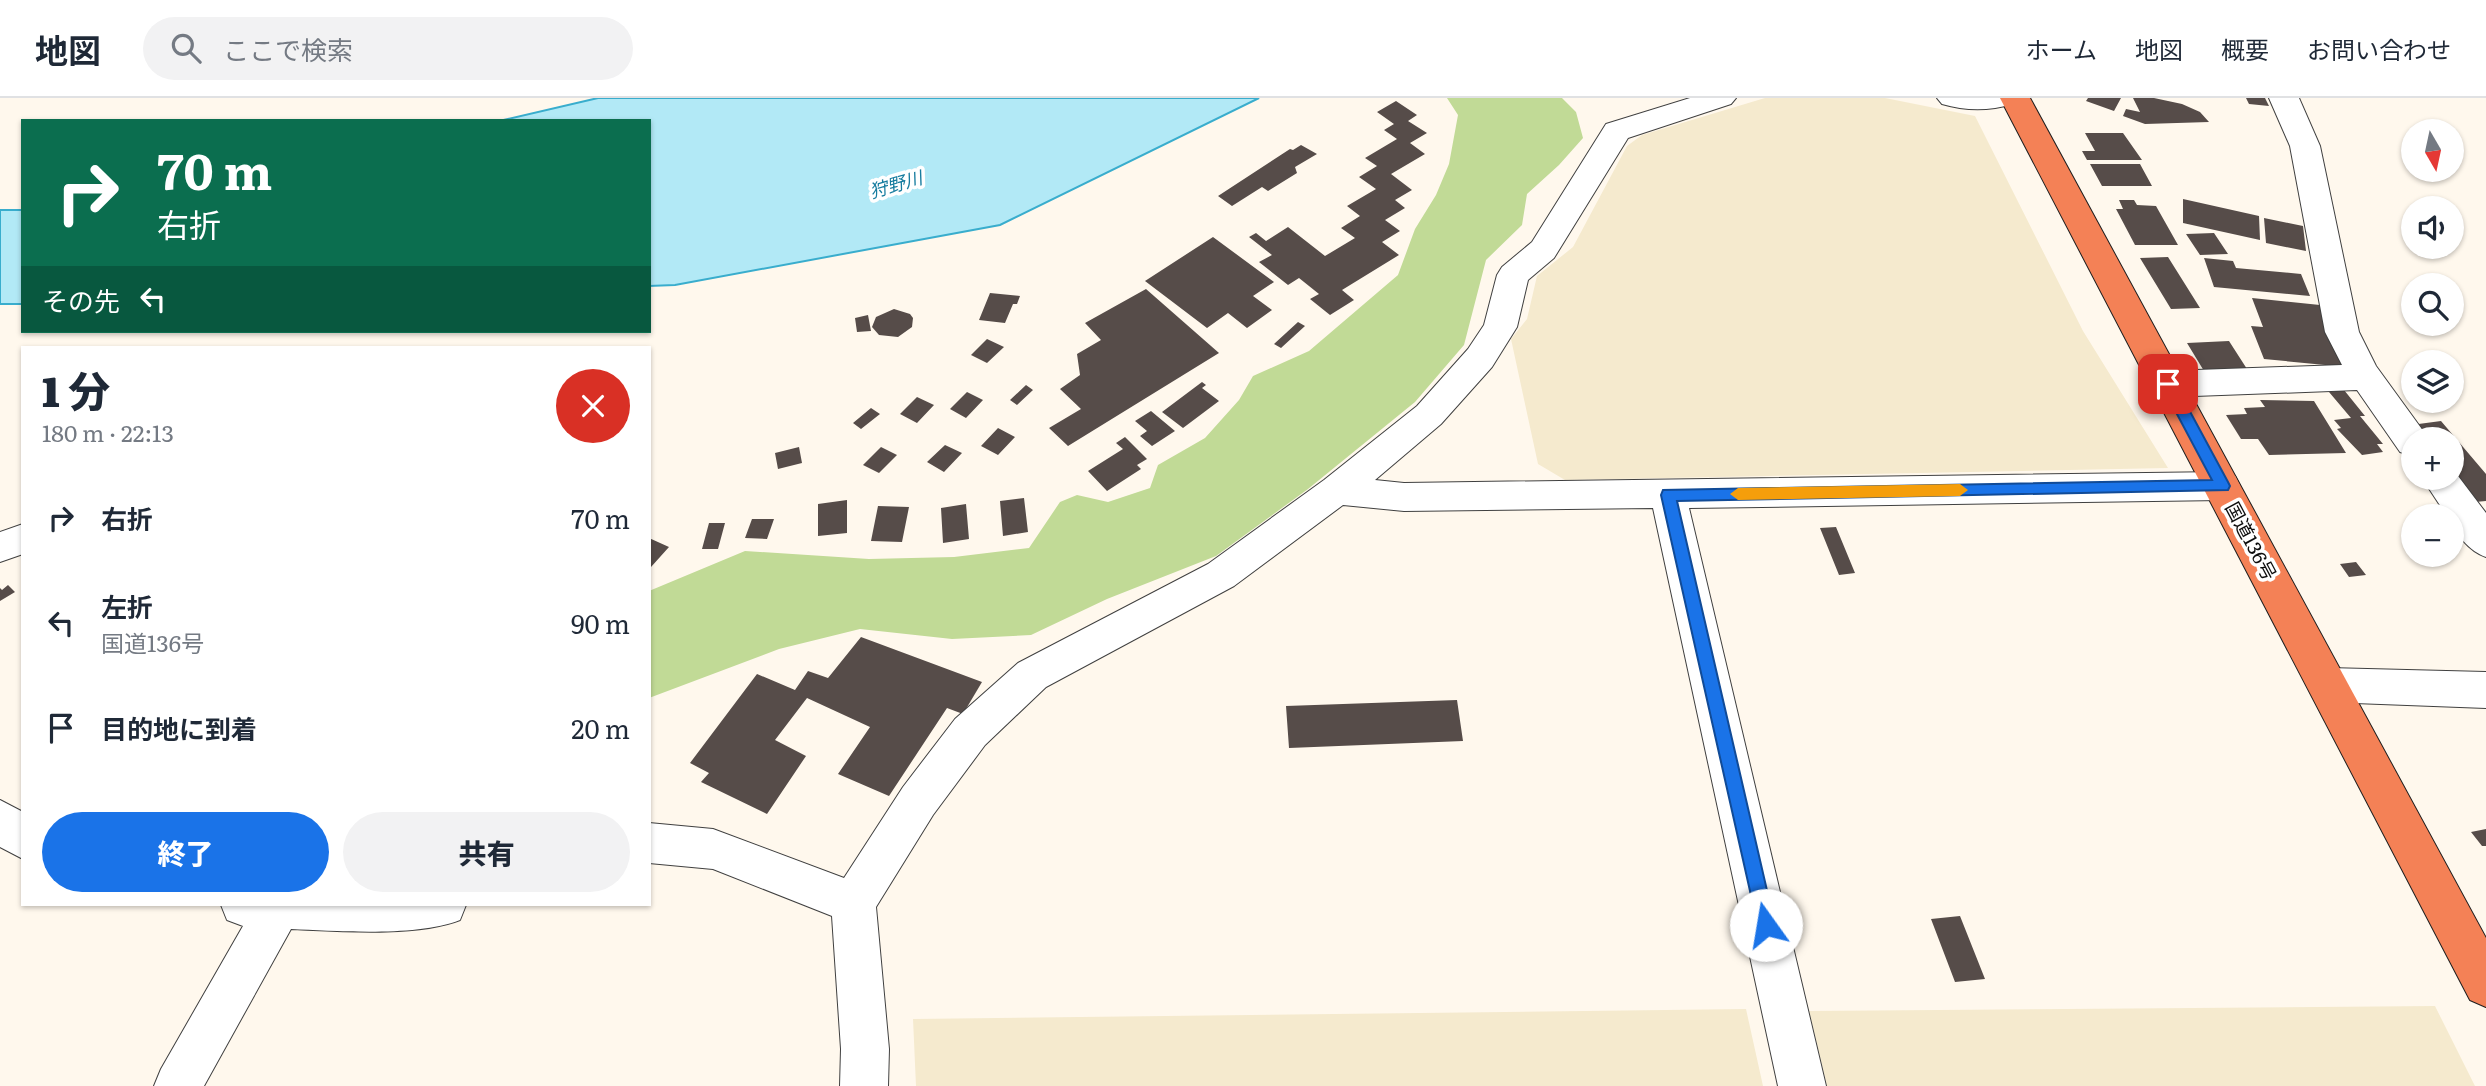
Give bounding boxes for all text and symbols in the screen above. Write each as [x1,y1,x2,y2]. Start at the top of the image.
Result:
search box [143,17,633,80]
text: 地図 [35,24,101,73]
icon: search [167,29,205,67]
text: ここで検索 [223,29,353,68]
text: ホーム [2026,31,2097,66]
text: 地図 [2135,31,2183,66]
text: 概要 [2221,31,2269,66]
text: お問い合わせ [2307,31,2451,66]
north arrow [2401,119,2464,182]
map controls [2401,119,2464,567]
text: 70 m [157,132,272,205]
icon: right [42,147,133,238]
water label: 狩野川 [866,163,927,204]
button: sound [2401,196,2464,259]
text: 右折 [157,199,221,247]
button: search [2401,273,2464,336]
text: その先 [42,280,120,319]
icon: left [134,280,172,318]
button: layers [2401,350,2464,413]
pin [2138,354,2198,414]
text: 1 分 [42,358,110,420]
icon: arrive [2149,365,2187,403]
button: close [556,369,630,443]
text: 180 m · 22:13 [42,415,174,449]
button: + [2401,427,2464,490]
street label: 国道136号 [2220,496,2284,585]
text: 右折 [101,498,153,537]
text: 70 m [571,498,630,537]
icon: right [42,499,80,537]
button: − [2401,504,2464,567]
text: 左折 [101,586,153,625]
text: 90 m [571,603,630,642]
icon: left [42,604,80,642]
text: 国道136号 [101,625,204,659]
text: 目的地に到着 [101,708,257,747]
text: 20 m [571,708,630,747]
icon: arrive [42,709,80,747]
button: 終了 [42,812,329,892]
button: 共有 [343,812,630,892]
position arrow [1729,888,1803,962]

